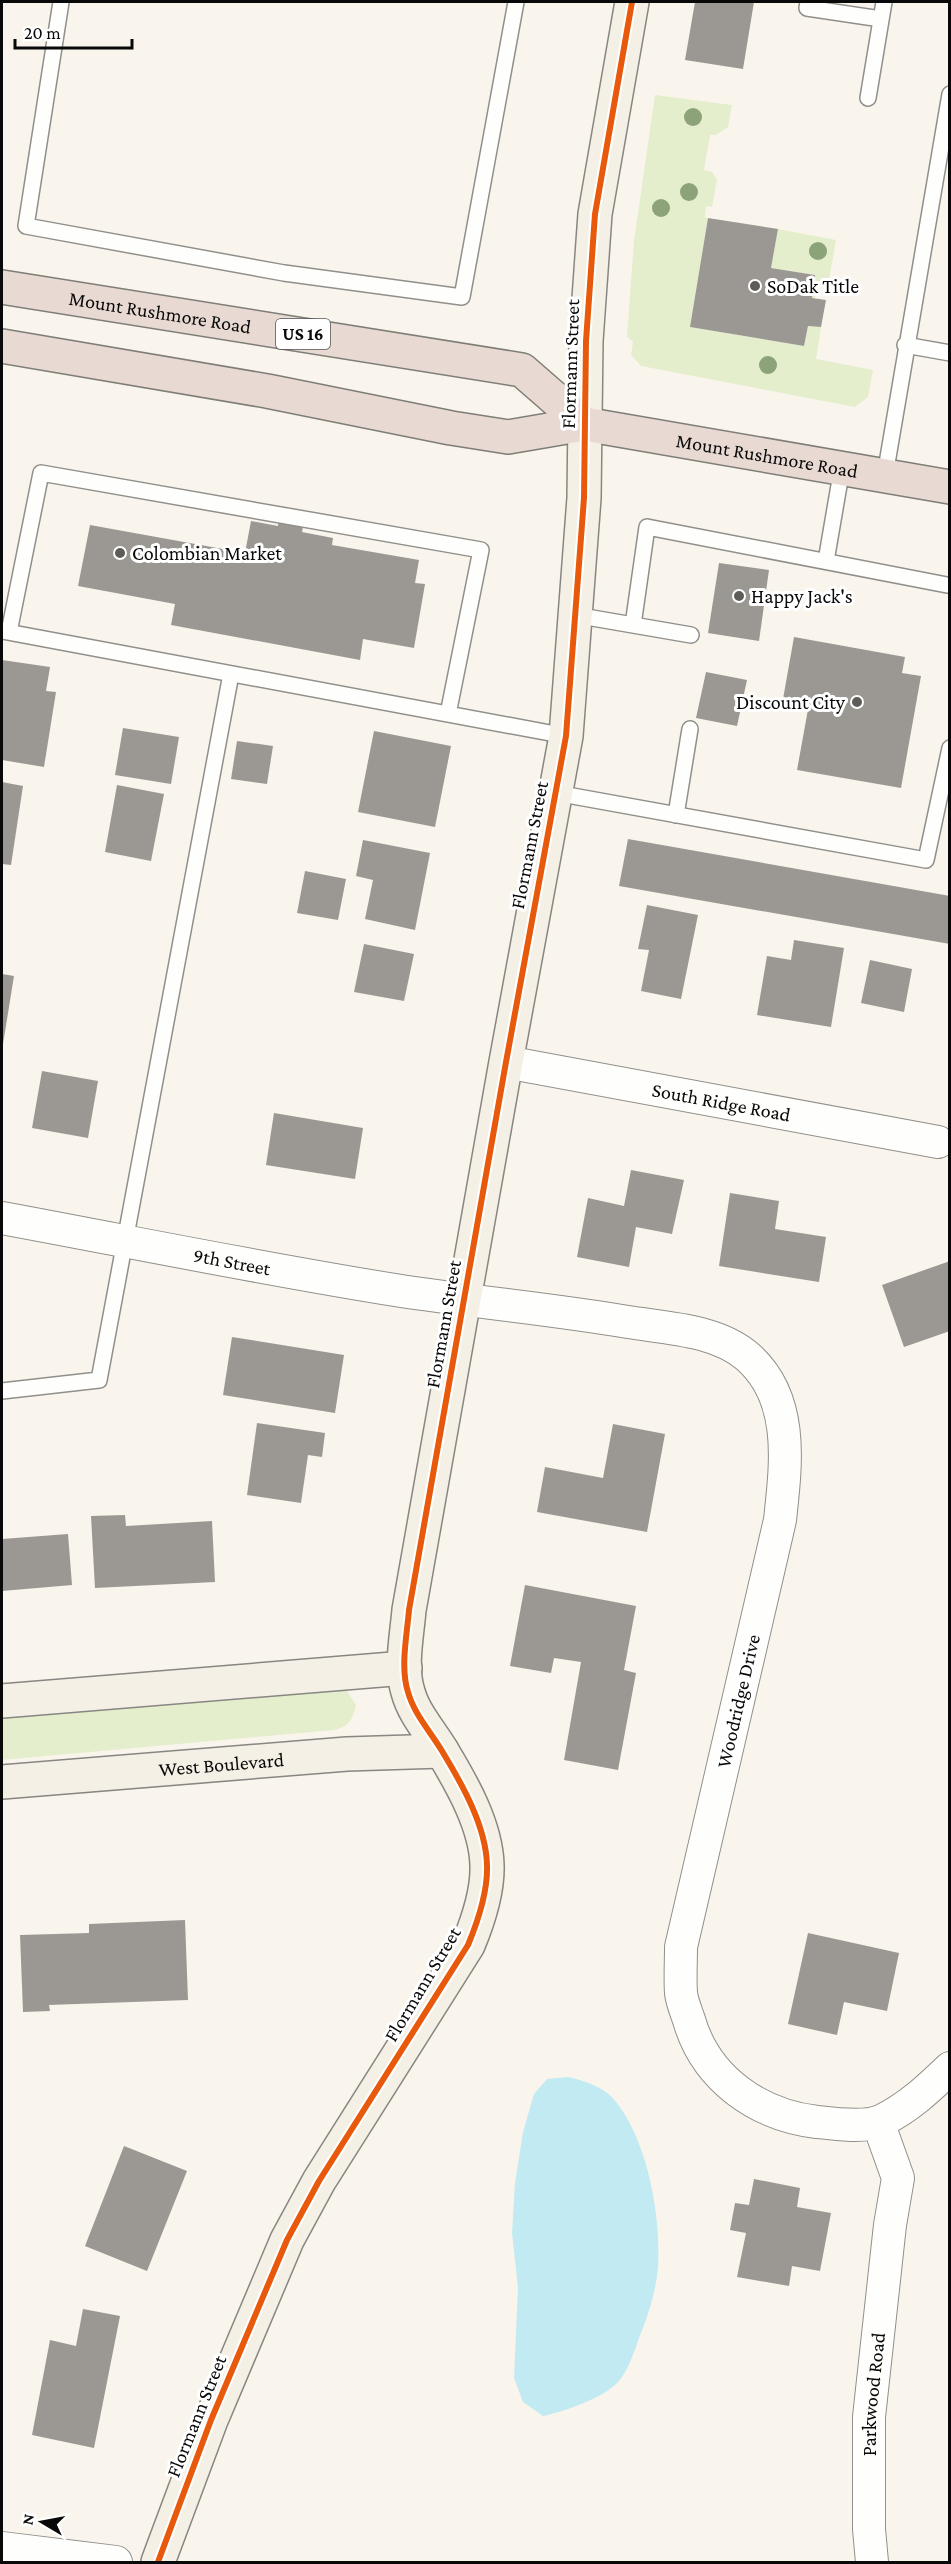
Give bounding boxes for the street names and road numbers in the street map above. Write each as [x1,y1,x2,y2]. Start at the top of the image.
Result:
street label: Mount Rushmore Road [67,287,253,338]
street label: Flormann Street [557,298,583,429]
road number: US 16 [276,319,330,349]
street label: Mount Rushmore Road [674,429,860,482]
street label: Flormann Street [506,779,552,911]
street label: South Ridge Road [650,1078,793,1126]
street label: 9th Street [191,1244,273,1279]
street label: Flormann Street [421,1258,465,1390]
street label: Woodridge Drive [712,1632,765,1770]
street label: West Boulevard [158,1748,285,1780]
street label: Flormann Street [379,1922,465,2045]
street label: Parkwood Road [858,2331,889,2456]
street label: Flormann Street [162,2351,231,2480]

